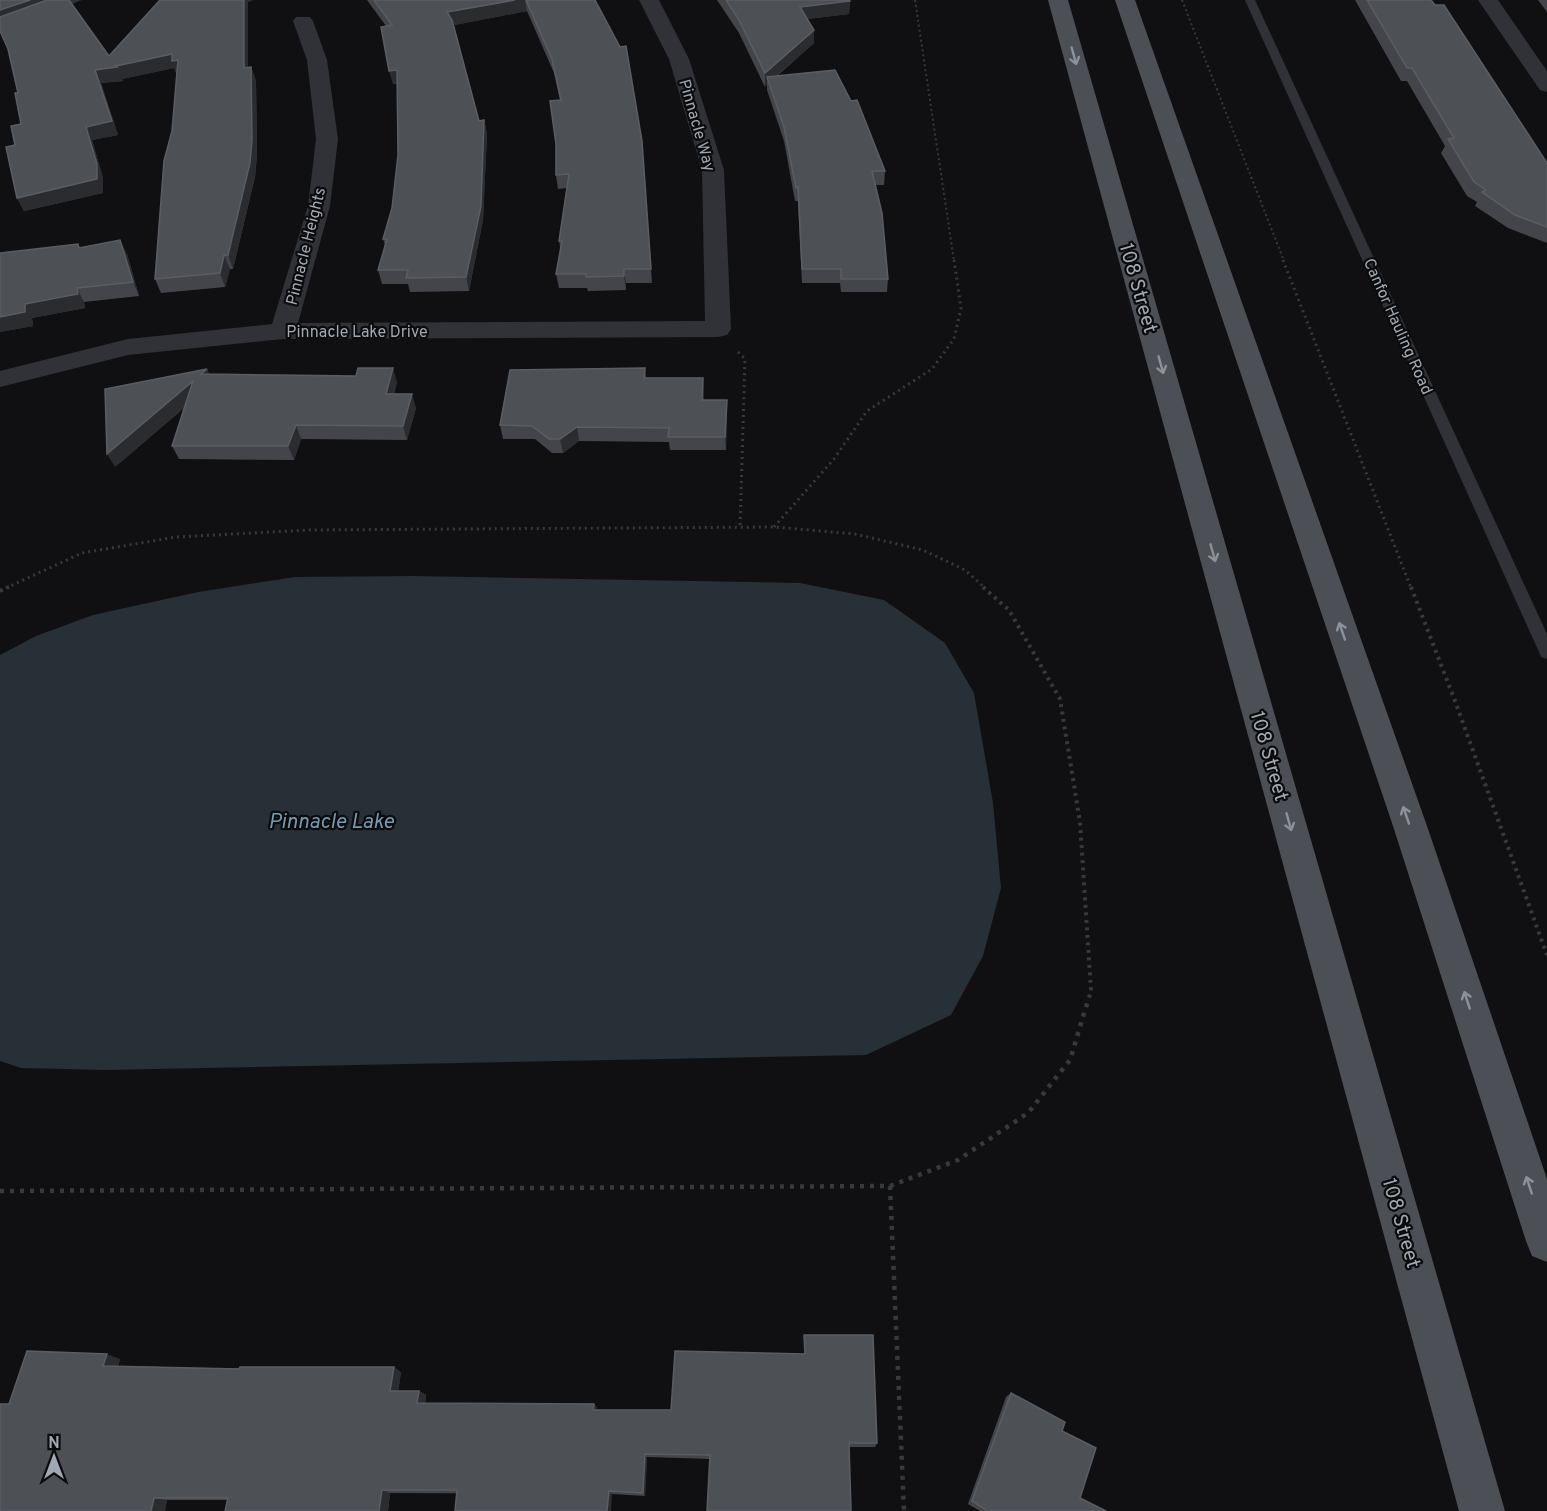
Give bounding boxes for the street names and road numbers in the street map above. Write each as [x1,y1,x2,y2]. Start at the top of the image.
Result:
street label: Pinnacle Way [673,77,719,174]
street label: Pinnacle Heights [283,185,331,307]
street label: 108 Street [1112,241,1162,336]
street label: Canfor Hauling Road [1358,256,1436,398]
street label: Pinnacle Lake Drive [286,323,428,343]
street label: 108 Street [1243,709,1293,804]
street label: 108 Street [1375,1176,1425,1271]

